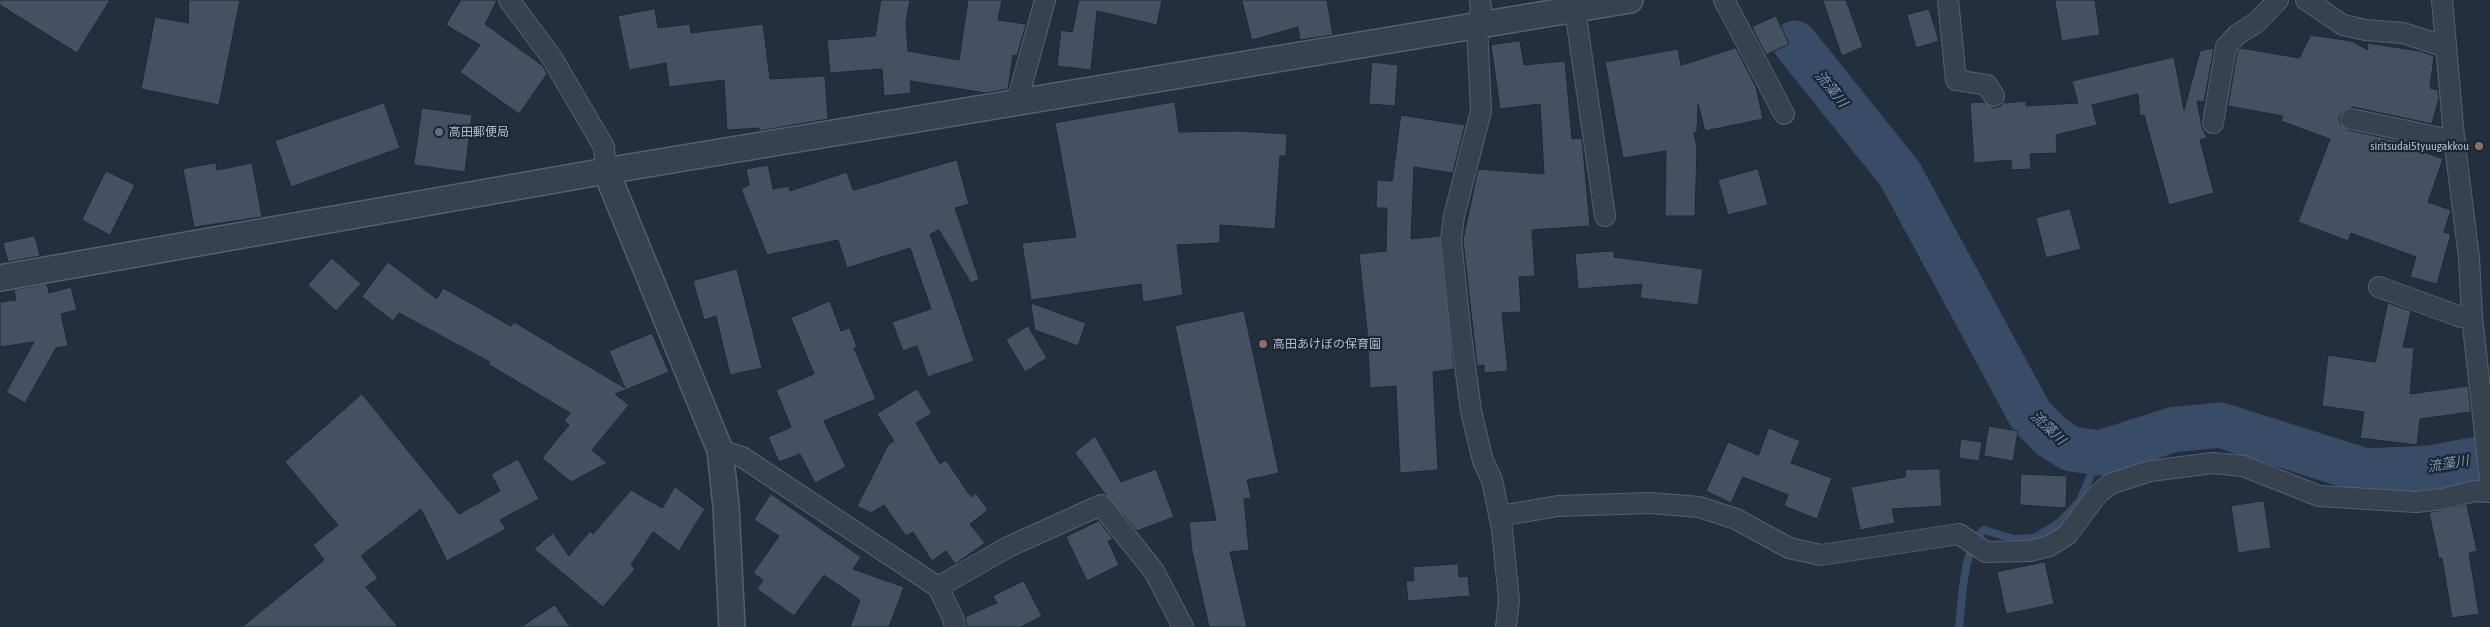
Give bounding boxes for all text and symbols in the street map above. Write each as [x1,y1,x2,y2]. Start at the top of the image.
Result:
water label: 流藻川 [1811,67,1851,111]
place label: 高田郵便局 [449,125,509,139]
marker: 高田郵便局 [433,126,445,138]
place label: siritsudai5tyuugakkou [2370,139,2469,153]
marker: siritsudai5tyuugakkou [2473,140,2485,152]
place label: 高田あけぼの保育園 [1273,337,1381,351]
marker: 高田あけぼの保育園 [1257,338,1269,350]
water label: 流藻川 [2027,408,2069,448]
water label: 流藻川 [2426,452,2470,476]

